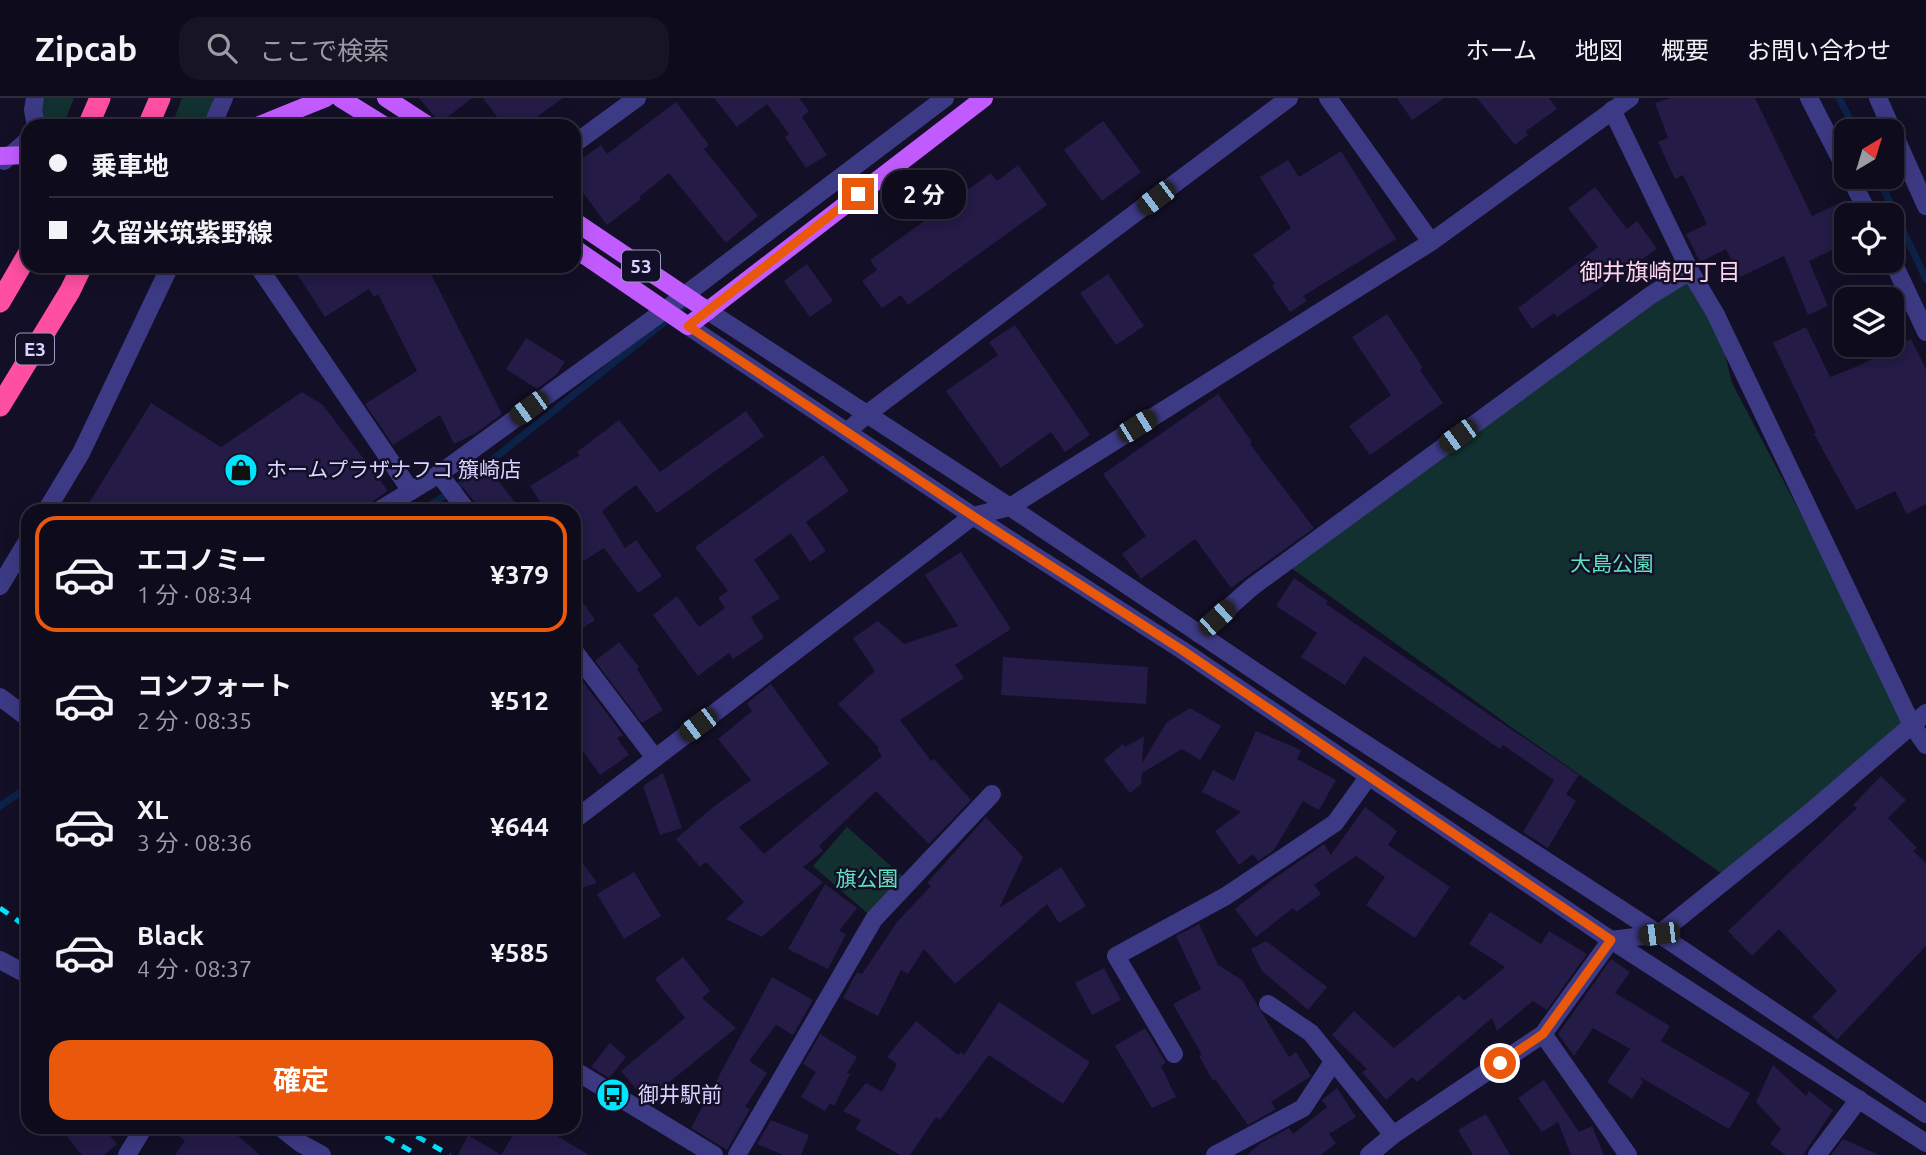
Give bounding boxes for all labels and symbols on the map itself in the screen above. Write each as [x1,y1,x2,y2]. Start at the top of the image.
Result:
north arrow [1834,119,1904,189]
callout: 2 分 [882,170,966,218]
car [1133,177,1180,219]
route end [842,178,874,210]
road number: 53 [622,250,660,282]
district label: 御井旗崎四丁目 [1580,259,1741,284]
road number: E3 [16,333,54,364]
car [506,387,553,429]
car [1114,406,1161,446]
car [1435,415,1482,457]
shop icon: ホームプラザナフコ 籏崎店 [222,451,260,489]
place label: ホームプラザナフコ 籏崎店 [266,457,521,481]
park label: 大島公園 [1570,551,1654,575]
car [1195,596,1240,640]
car [675,704,722,746]
park label: 旗公園 [836,866,899,890]
car [1637,921,1682,947]
route start [1484,1047,1516,1079]
bus stop icon: 御井駅前 [594,1076,632,1114]
place label: 御井駅前 [638,1082,722,1106]

